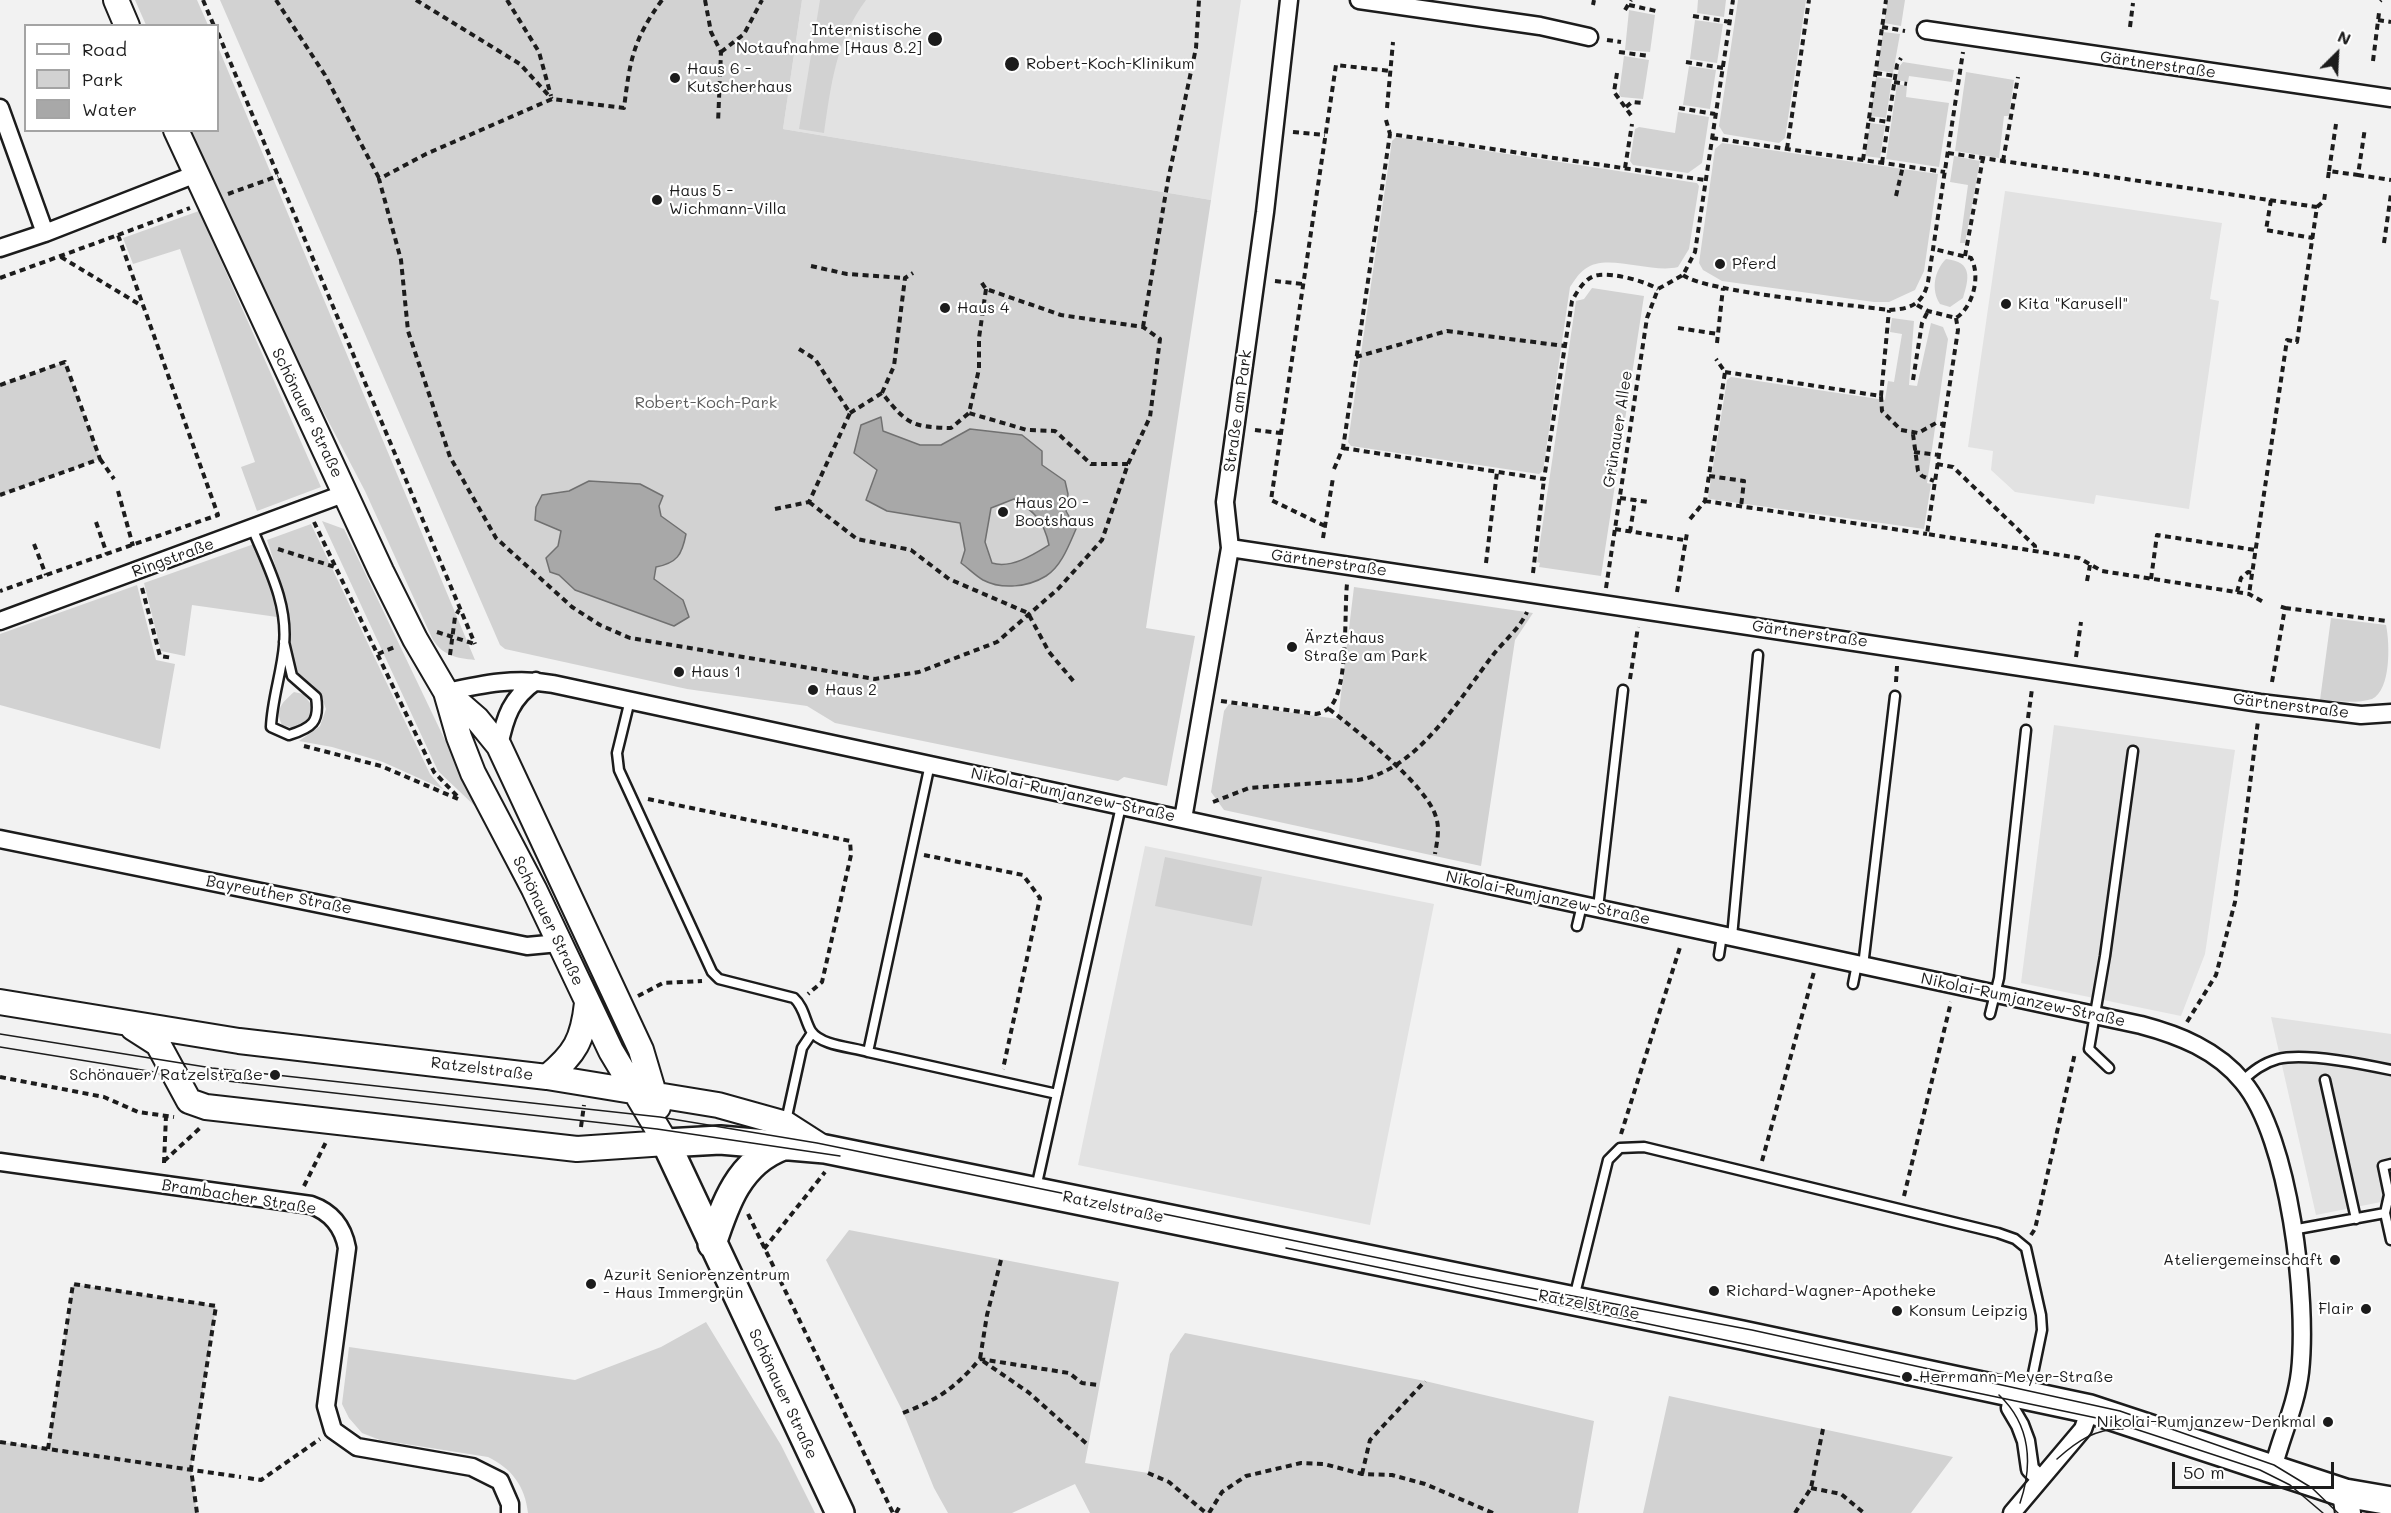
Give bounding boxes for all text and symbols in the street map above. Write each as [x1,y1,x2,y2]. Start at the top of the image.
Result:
place label: Internistische Notaufnahme [Haus 8.2] [736,20,922,58]
legend [24,24,219,132]
north arrow [2307,24,2367,84]
text: N [2335,25,2354,49]
marker: Internistische Notaufnahme [Haus 8.2] [926,30,944,48]
text: Road [82,37,127,61]
street label: Gärtnerstraße [2099,47,2217,83]
place label: Robert-Koch-Klinikum [1026,54,1194,74]
marker: Robert-Koch-Klinikum [1003,55,1021,73]
place label: Haus 6 - Kutscherhaus [687,59,792,97]
text: Park [82,67,123,91]
marker: Haus 6 - Kutscherhaus [668,71,682,85]
text: Water [82,97,137,121]
place label: Haus 5 - Wichmann-Villa [669,181,787,219]
marker: Haus 5 - Wichmann-Villa [650,193,664,207]
place label: Pferd [1732,254,1776,274]
marker: Pferd [1713,257,1727,271]
place label: Kita "Karusell" [2018,294,2128,314]
marker: Kita "Karusell" [1999,297,2013,311]
place label: Haus 4 [957,298,1009,318]
marker: Haus 4 [938,301,952,315]
street label: Schönauer Straße [267,345,347,481]
street label: Straße am Park [1220,349,1256,473]
street label: Grünauer Allee [1599,369,1637,489]
park label: Robert-Koch-Park [635,393,777,413]
place label: Haus 20 - Bootshaus [1015,493,1094,531]
marker: Haus 20 - Bootshaus [996,505,1010,519]
street label: Ringstraße [129,534,217,582]
street label: Gärtnerstraße [1270,545,1388,581]
street label: Gärtnerstraße [1751,616,1869,652]
place label: Ärztehaus Straße am Park [1304,628,1427,666]
marker: Ärztehaus Straße am Park [1285,640,1299,654]
place label: Haus 1 [691,662,741,682]
marker: Haus 1 [672,665,686,679]
place label: Haus 2 [825,680,877,700]
marker: Haus 2 [806,683,820,697]
street label: Gärtnerstraße [2232,689,2350,723]
street label: Nikolai-Rumjanzew-Straße [969,764,1177,826]
street label: Schönauer Straße [508,853,588,989]
street label: Nikolai-Rumjanzew-Straße [1444,867,1652,929]
street label: Bayreuther Straße [204,871,354,919]
street label: Nikolai-Rumjanzew-Straße [1919,969,2127,1031]
street label: Ratzelstraße [430,1053,534,1085]
place label: Schönauer/Ratzelstraße [69,1065,263,1085]
marker: Schönauer/Ratzelstraße [268,1068,282,1082]
street label: Brambacher Straße [160,1175,318,1219]
street label: Ratzelstraße [1061,1187,1165,1227]
place label: Ateliergemeinschaft [2163,1250,2323,1270]
marker: Ateliergemeinschaft [2328,1253,2342,1267]
place label: Azurit Seniorenzentrum - Haus Immergrün [603,1265,790,1303]
marker: Azurit Seniorenzentrum - Haus Immergrün [584,1277,598,1291]
place label: Richard-Wagner-Apotheke [1726,1281,1936,1301]
marker: Richard-Wagner-Apotheke [1707,1284,1721,1298]
street label: Ratzelstraße [1537,1286,1641,1324]
place label: Flair [2318,1299,2354,1319]
place label: Konsum Leipzig [1909,1301,2028,1321]
marker: Flair [2359,1302,2373,1316]
marker: Konsum Leipzig [1890,1304,1904,1318]
street label: Schönauer Straße [744,1326,822,1462]
place label: Herrmann-Meyer-Straße [1919,1367,2113,1387]
marker: Herrmann-Meyer-Straße [1900,1370,1914,1384]
place label: Nikolai-Rumjanzew-Denkmal [2097,1412,2316,1432]
marker: Nikolai-Rumjanzew-Denkmal [2321,1415,2335,1429]
scale bar [2175,1450,2337,1488]
text: 50 m [2183,1460,2225,1484]

